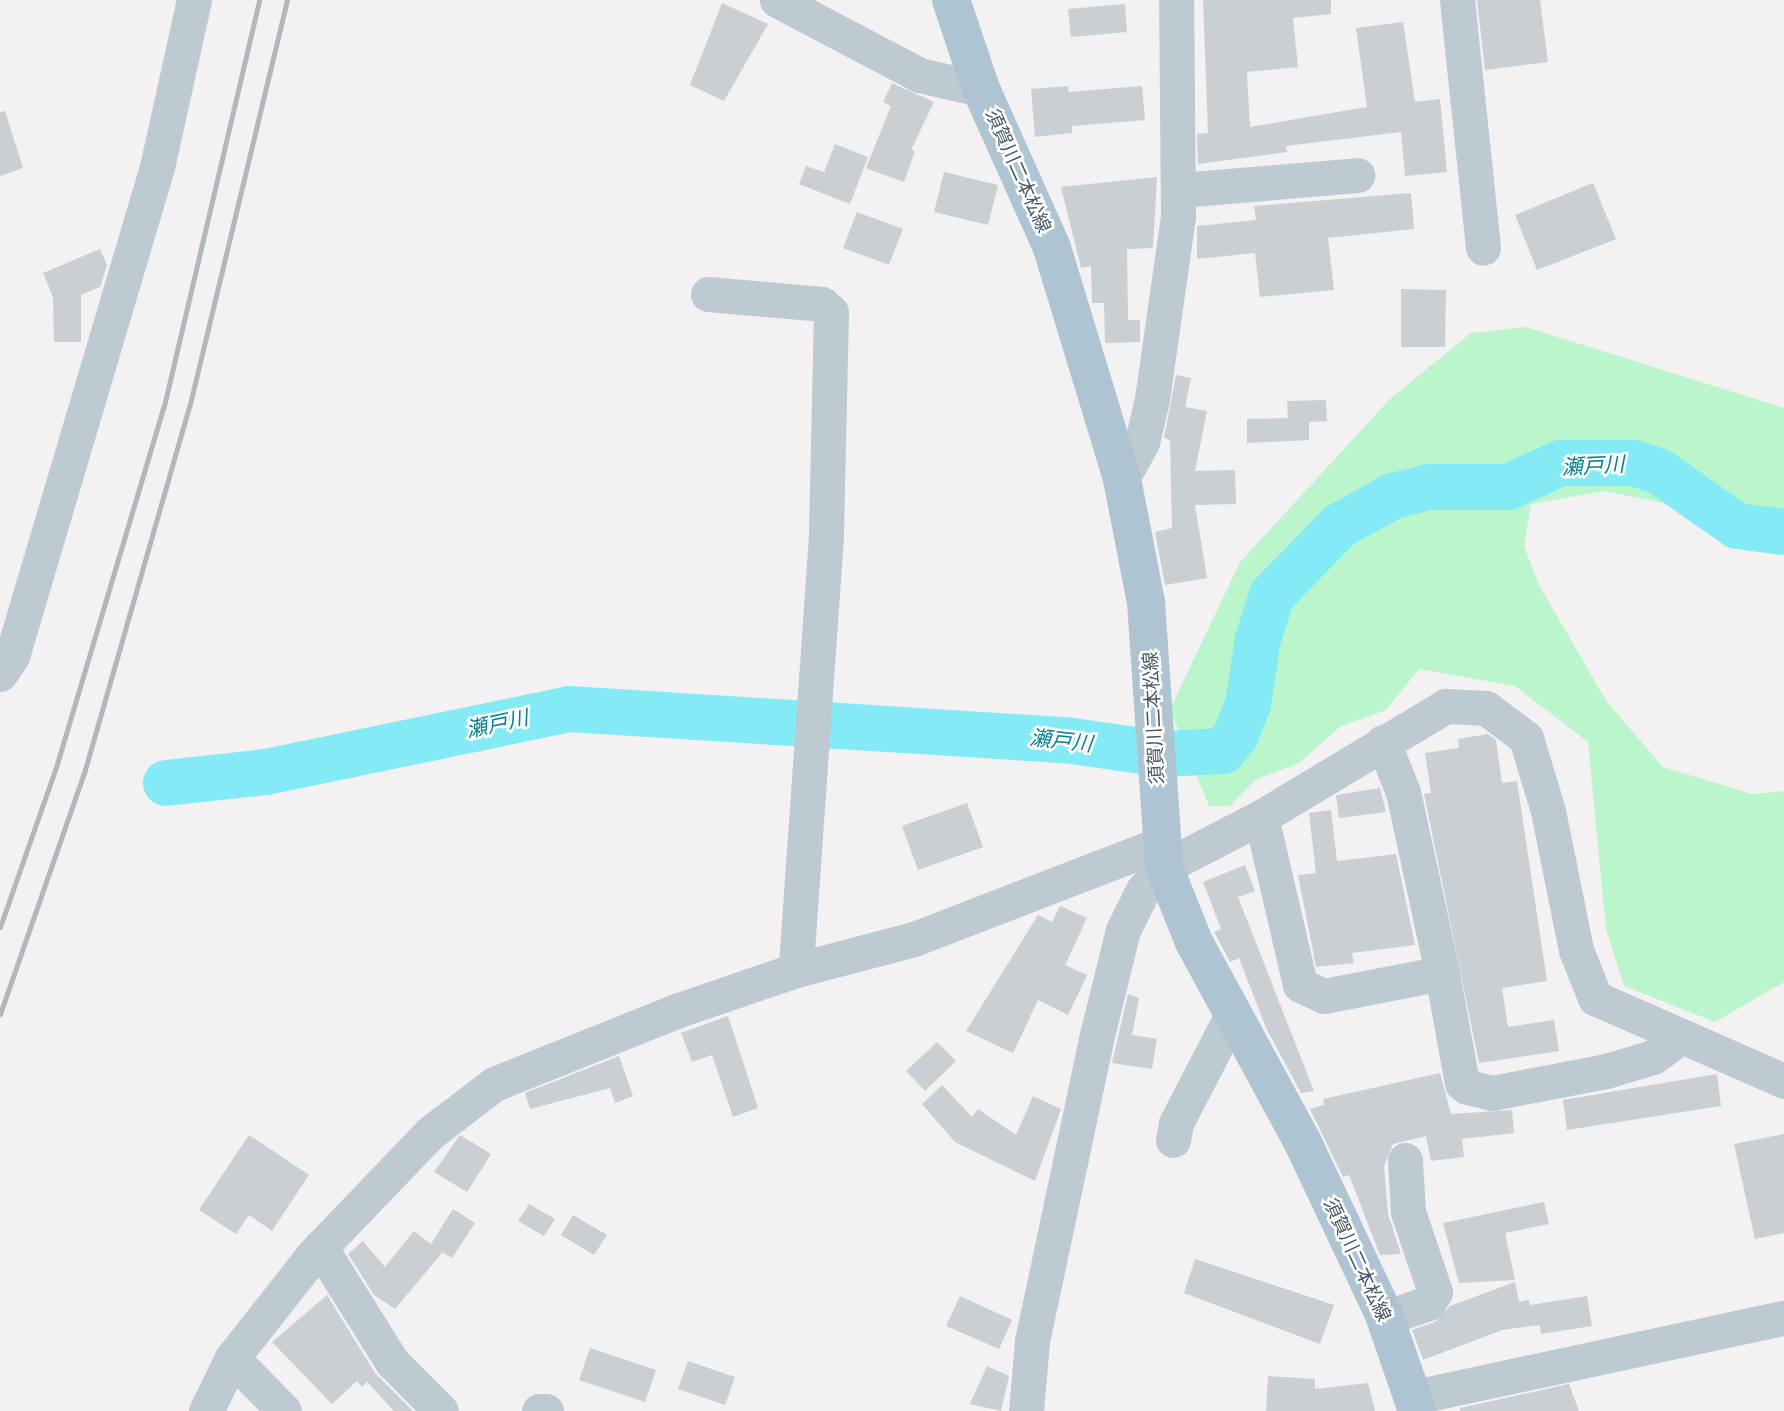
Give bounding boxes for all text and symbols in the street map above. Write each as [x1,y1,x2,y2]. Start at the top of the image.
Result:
street label: 須賀川二本松線 [981,106,1055,236]
water label: 瀬戸川 [1561,452,1625,480]
street label: 須賀川二本松線 [1139,651,1169,785]
water label: 瀬戸川 [464,705,530,743]
water label: 瀬戸川 [1028,725,1094,757]
street label: 須賀川二本松線 [1319,1195,1395,1325]

